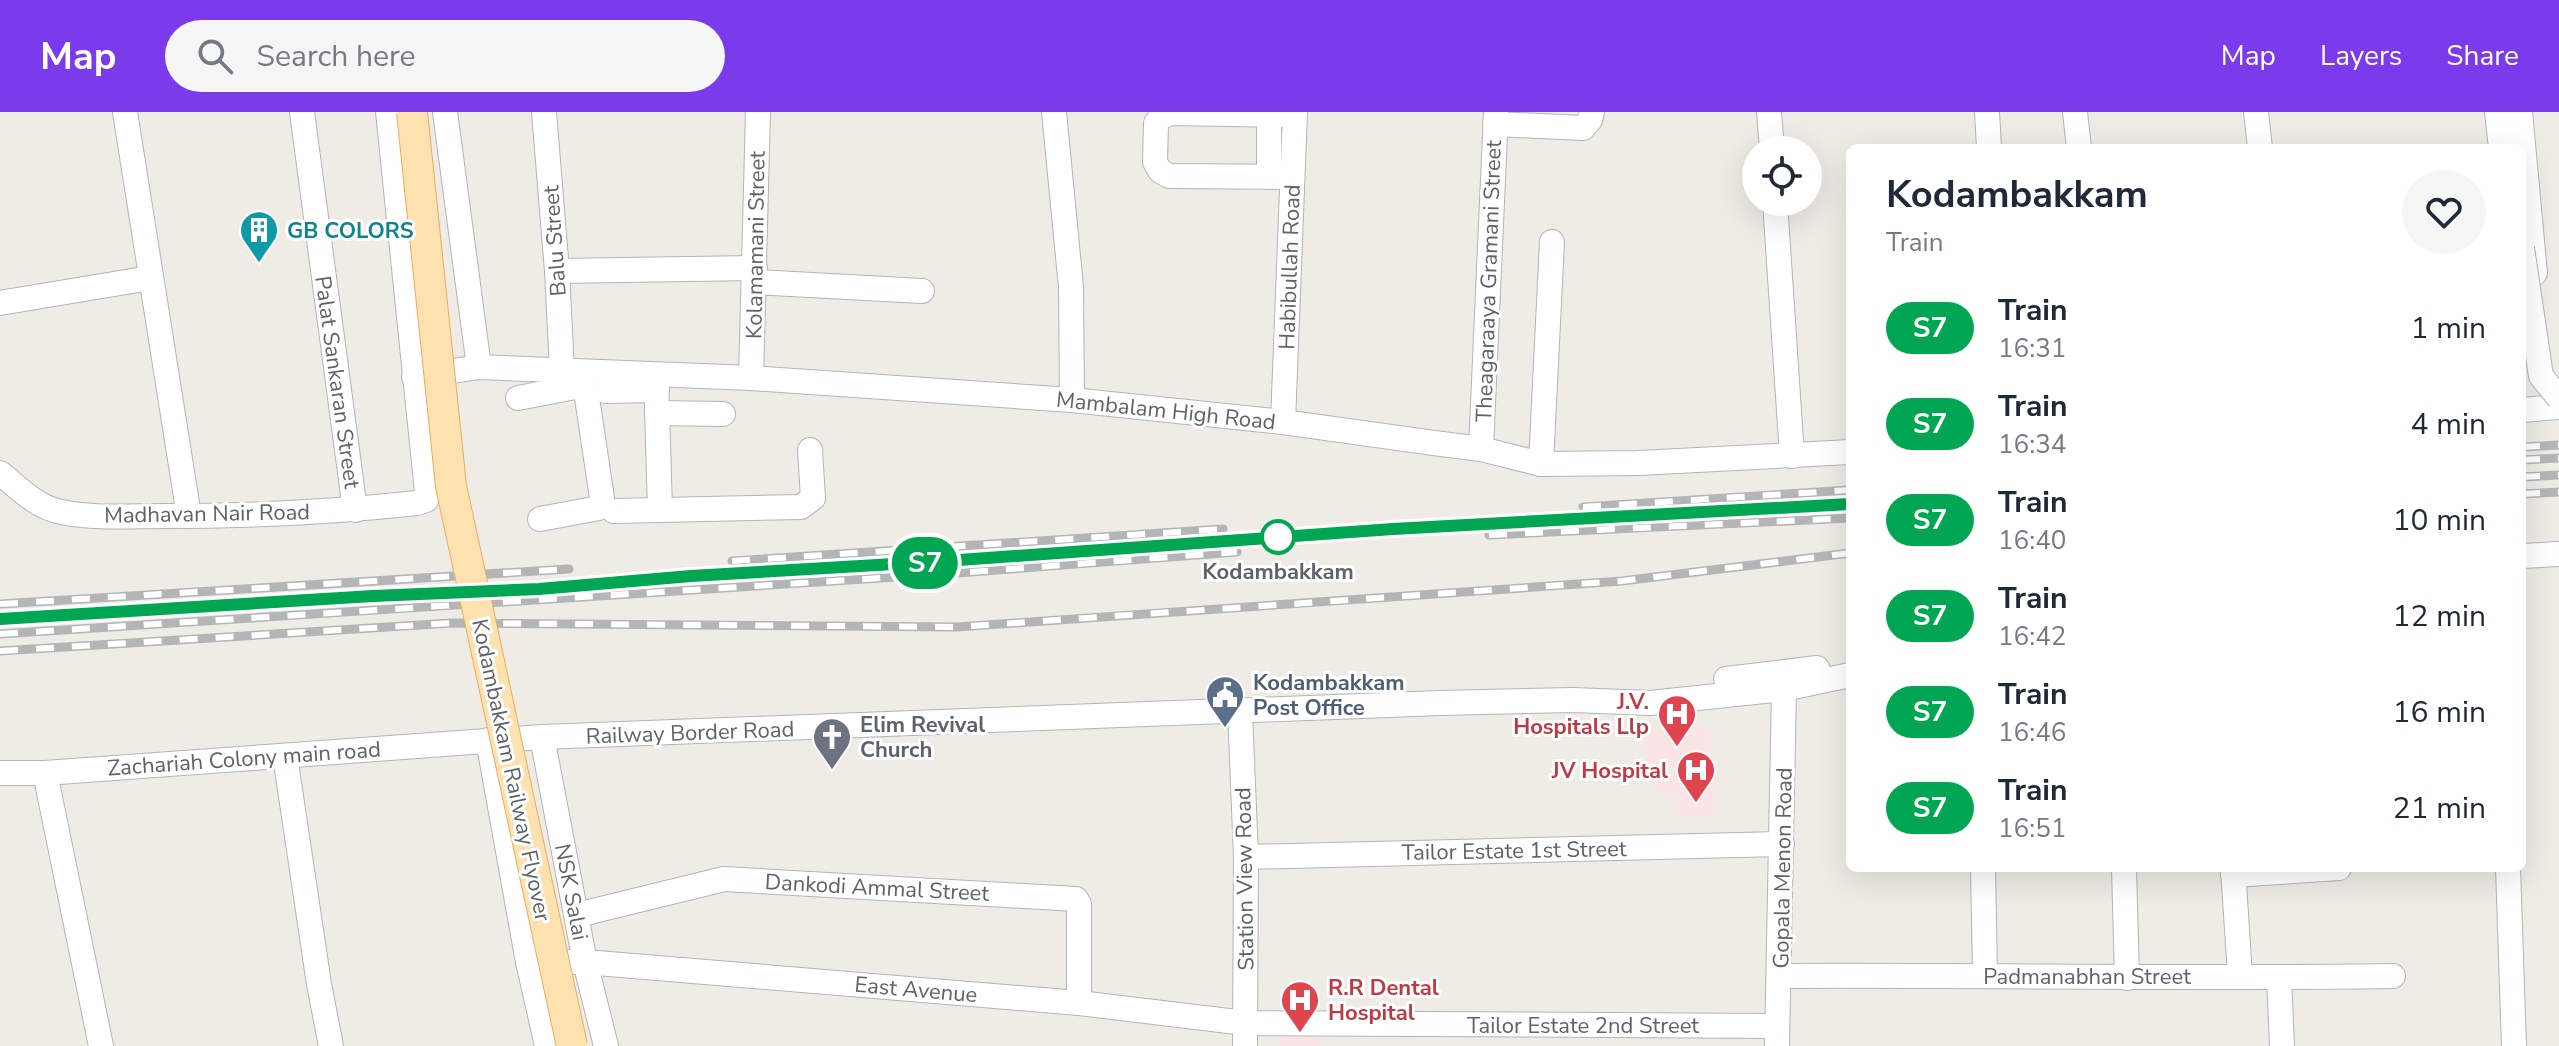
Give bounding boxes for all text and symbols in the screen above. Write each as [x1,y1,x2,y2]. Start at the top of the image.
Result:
search box [165,20,725,92]
text: Map [40,31,117,82]
icon: search [193,34,237,78]
text: Search here [257,36,416,77]
text: Map [2221,37,2276,75]
text: Layers [2320,37,2402,75]
text: Share [2446,37,2519,75]
map controls [1742,136,1822,216]
button: locate [1742,136,1822,216]
street label: Theagaraaya Gramani Street [1469,139,1509,423]
street label: Kolamamani Street [739,150,773,339]
text: Kodambakkam [1886,169,2148,220]
button: heart [2402,170,2486,254]
street label: Balu Street [536,184,574,297]
street label: Habibullah Road [1272,184,1308,350]
building icon: GB COLORS [238,209,280,264]
place label: GB COLORS [287,216,414,246]
text: Train [1886,225,1943,260]
street label: Palat Sankaran Street [307,274,367,491]
text: Train [1998,290,2068,331]
text: 1 min [2411,308,2486,349]
text: S7 [1913,309,1947,347]
text: 16:31 [1998,331,2066,366]
street label: Mambalam High Road [1055,385,1277,437]
text: Train [1998,386,2068,427]
text: 4 min [2411,404,2486,445]
text: S7 [1913,405,1947,443]
text: 16:34 [1998,427,2066,462]
text: Train [1998,482,2068,523]
street label: Madhavan Nair Road [104,497,310,531]
text: 10 min [2393,500,2486,541]
text: S7 [1913,501,1947,539]
marker: Kodambakkam [1261,520,1295,554]
text: 16:40 [1998,523,2066,558]
line badge: S7 [889,537,961,589]
text: S7 [908,544,942,582]
place label: Kodambakkam [1202,557,1354,587]
text: Train [1998,578,2068,619]
text: 12 min [2393,596,2486,637]
text: S7 [1913,597,1947,635]
street label: Kodambakkam Railway Flyover [464,616,558,924]
text: 16:42 [1998,619,2066,654]
place label: Kodambakkam Post Office [1253,668,1405,723]
public building icon: Kodambakkam Post Office [1204,674,1246,729]
text: Train [1998,674,2068,715]
place label: J.V. Hospitals Llp [1513,687,1649,742]
text: 16 min [2393,692,2486,733]
hospital icon: J.V. Hospitals Llp [1656,693,1698,748]
text: S7 [1913,693,1947,731]
place label: Elim Revival Church [860,710,985,765]
street label: Railway Border Road [585,714,795,752]
text: 16:46 [1998,715,2066,750]
church icon: Elim Revival Church [811,716,853,771]
street label: Zachariah Colony main road [106,734,382,784]
hospital icon: JV Hospital [1675,749,1717,804]
place label: JV Hospital [1551,756,1668,786]
street label: Gopala Menon Road [1766,767,1800,969]
text: Train [1998,770,2068,811]
street label: Station View Road [1228,787,1262,971]
text: 21 min [2393,788,2486,829]
text: S7 [1913,789,1947,827]
text: 16:51 [1998,811,2066,846]
street label: Tailor Estate 1st Street [1401,834,1627,868]
street label: NSK Salai [547,841,595,943]
street label: Dankodi Ammal Street [764,867,990,909]
street label: Padmanabhan Street [1983,962,2191,992]
street label: East Avenue [853,970,978,1010]
place label: R.R Dental Hospital [1328,973,1439,1028]
hospital icon: R.R Dental Hospital [1279,979,1321,1034]
street label: Tailor Estate 2nd Street [1467,1011,1699,1041]

